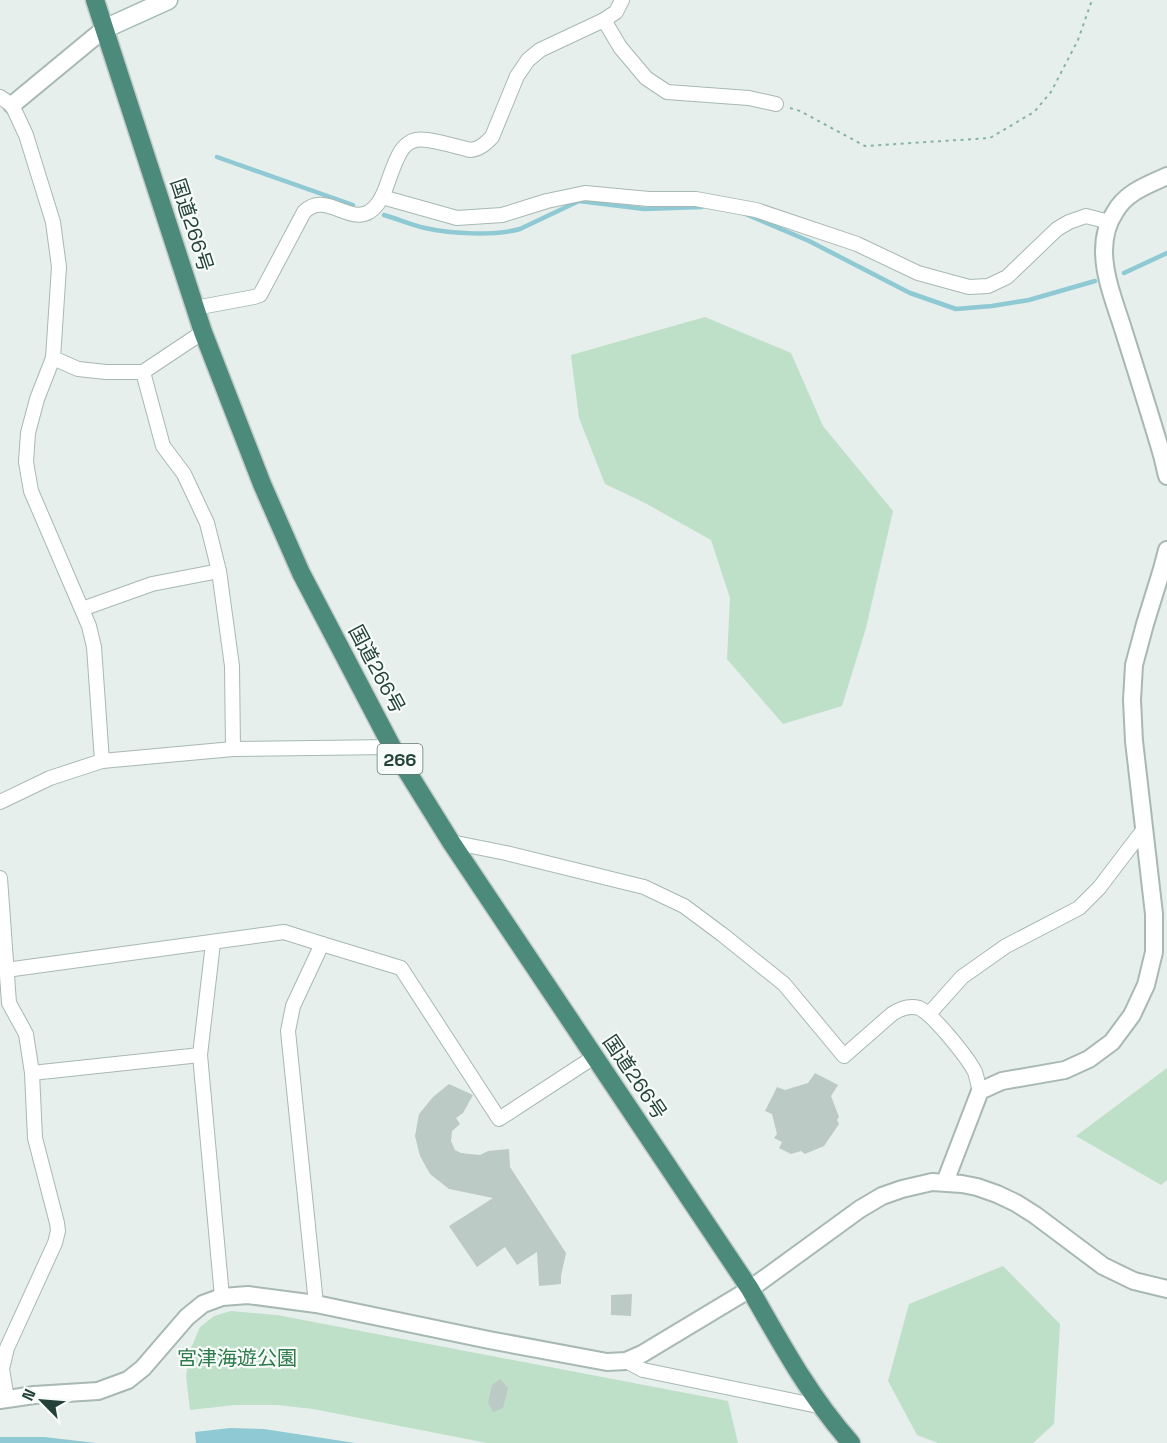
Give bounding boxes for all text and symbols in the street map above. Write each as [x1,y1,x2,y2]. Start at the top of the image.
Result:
street label: 国道266号 [165,175,219,275]
street label: 国道266号 [343,620,411,718]
road number: 266 [378,744,422,774]
street label: 国道266号 [597,1030,673,1124]
park label: 宮津海遊公園 [177,1345,297,1371]
north arrow [12,1371,72,1431]
text: N [17,1386,41,1404]

